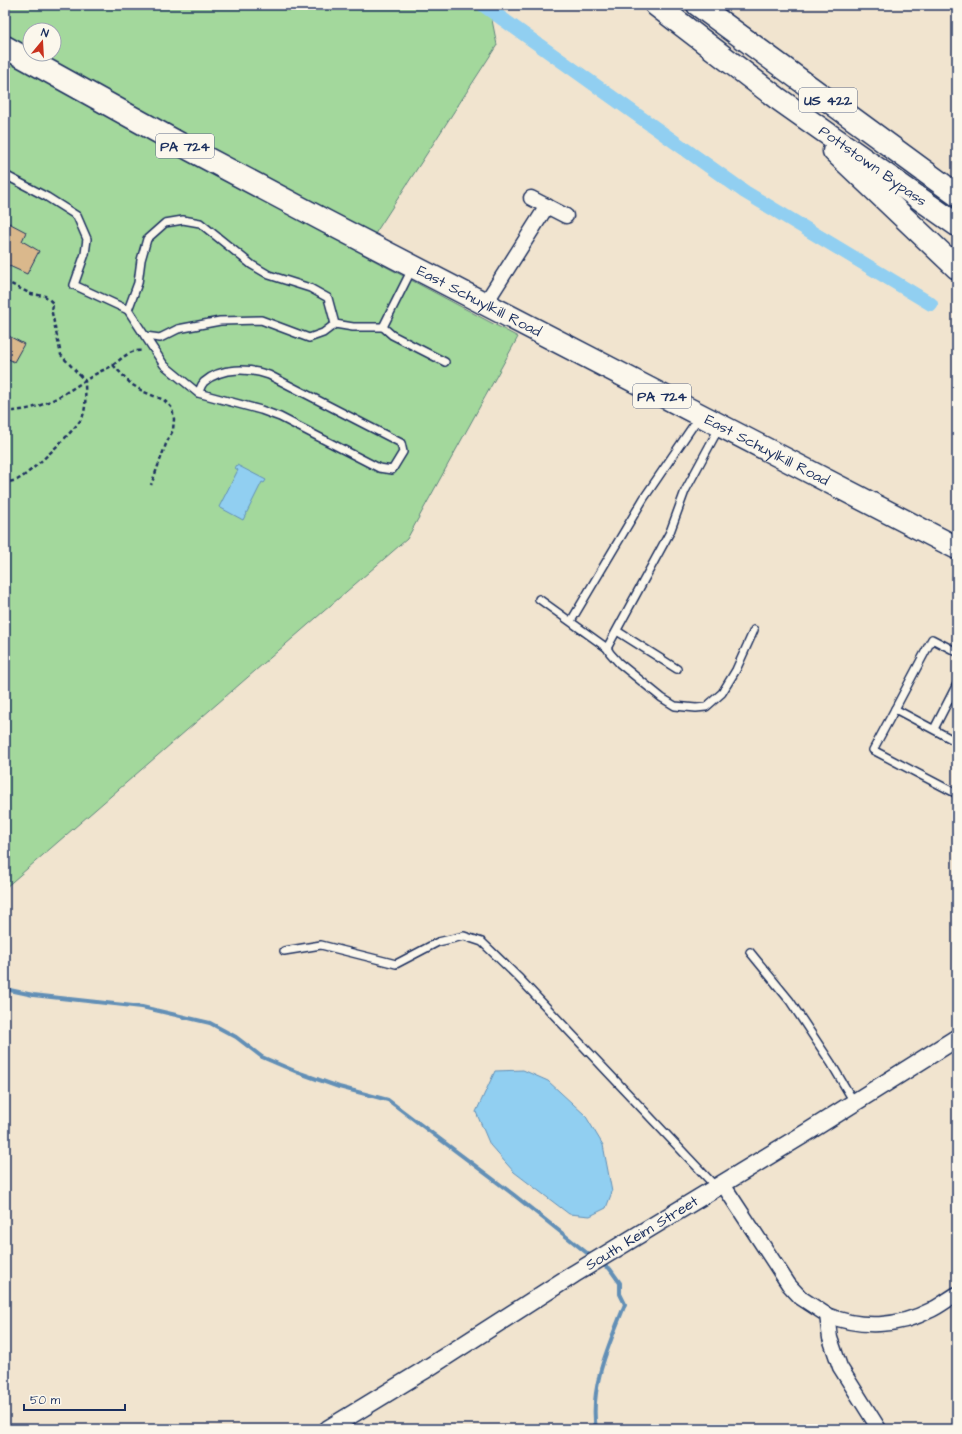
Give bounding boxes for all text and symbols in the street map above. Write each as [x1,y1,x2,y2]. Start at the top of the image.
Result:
north arrow [22,22,62,62]
text: N [39,25,51,41]
road number: US 422 [799,88,857,112]
street label: Pottstown Bypass [814,121,931,212]
road number: PA 724 [156,134,214,158]
street label: East Schuylkill Road [413,260,545,342]
road number: PA 724 [633,384,691,408]
street label: East Schuylkill Road [701,409,833,491]
street label: South Keim Street [581,1191,702,1276]
scale bar [24,1386,125,1412]
text: 50 m [30,1392,61,1409]

